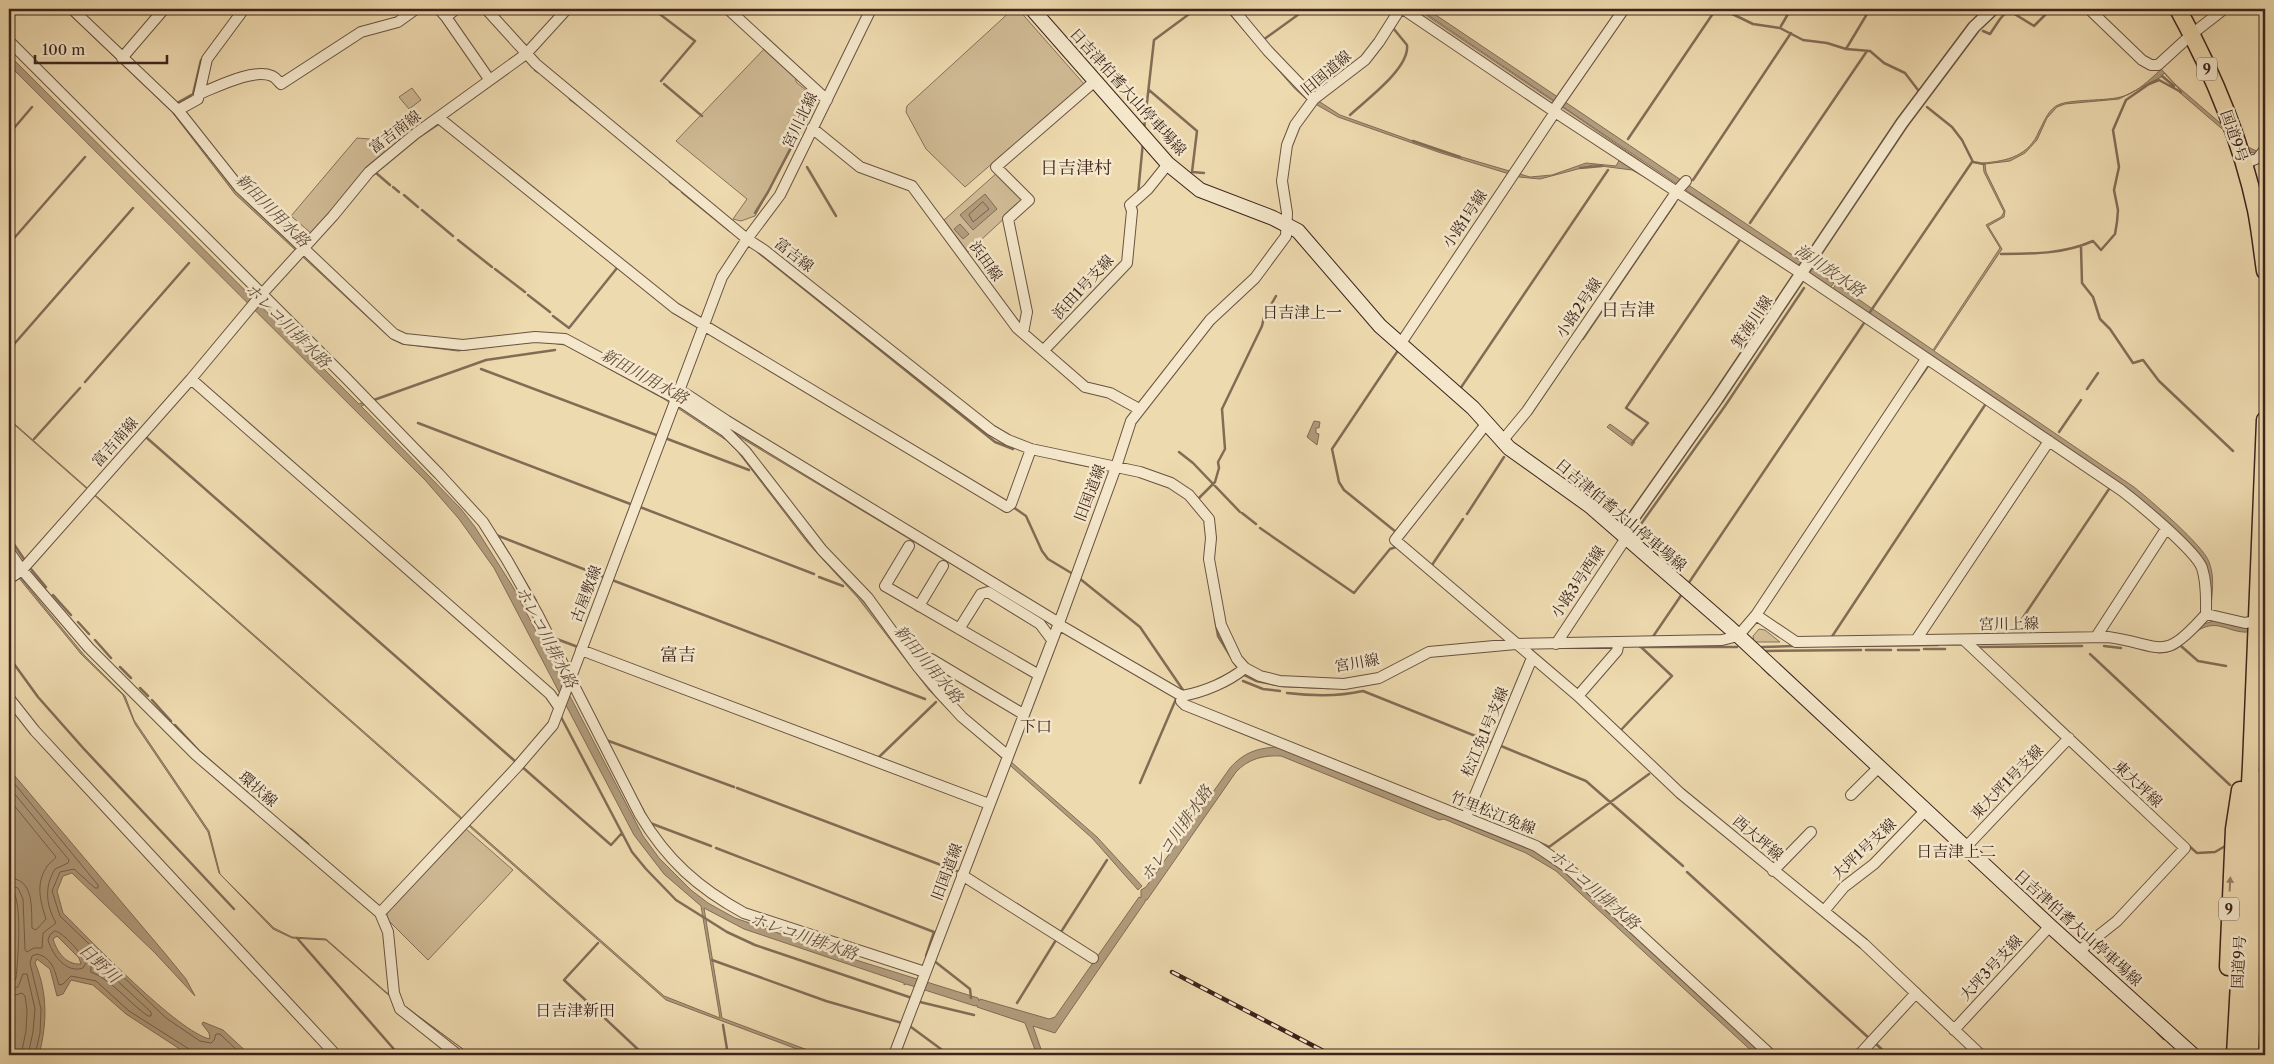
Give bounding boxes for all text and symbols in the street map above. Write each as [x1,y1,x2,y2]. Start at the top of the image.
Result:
street label: 日吉津伯耆大山停車場線 [1066,24,1191,159]
scale bar [35,32,168,64]
text: 100 m [42,40,85,59]
street label: 旧国道線 [1297,46,1355,99]
road number: 9 [2197,58,2217,80]
street label: 宮川北線 [778,89,821,151]
street label: 富吉南線 [365,106,424,157]
street label: 国道9号 [2217,107,2252,164]
district label: 日吉津村 [1040,157,1112,179]
water label: 新田川用水路 [232,169,315,252]
street label: 小路1号線 [1438,186,1491,252]
street label: 富吉線 [771,233,818,276]
street label: 浜田線 [966,237,1007,285]
water label: 海川放水路 [1791,239,1870,301]
street label: 浜田1号支線 [1048,250,1117,323]
street label: 小路2号線 [1552,274,1606,341]
water label: ホレコ川排水路 [241,278,335,372]
street label: 箕海川線 [1727,292,1776,352]
district label: 日吉津 [1601,299,1655,321]
district label: 日吉津上一 [1262,302,1342,322]
water label: 新田川用水路 [598,344,693,408]
street label: 富吉南線 [87,413,142,470]
street label: 日吉津伯耆大山停車場線 [1552,454,1691,575]
street label: 旧国道線 [1070,461,1109,524]
street label: 小路3号西線 [1546,542,1609,622]
street label: 古屋敷線 [566,562,605,625]
water label: ホレコ川排水路 [512,583,583,692]
street label: 宮川上線 [1979,613,2039,634]
water label: 新田川用水路 [890,621,968,708]
district label: 富吉 [660,644,696,666]
street label: 宮川線 [1333,649,1381,676]
street label: 松江免1号支線 [1457,684,1512,780]
district label: 下口 [1020,716,1052,736]
street label: 東大坪1号支線 [1966,740,2047,823]
street label: 東大坪線 [2110,756,2167,811]
street label: 環状線 [235,767,282,811]
water label: ホレコ川排水路 [1136,781,1217,885]
street label: 竹里松江免線 [1448,787,1538,838]
street label: 西大坪線 [1729,811,1787,864]
street label: 大坪1号支線 [1827,814,1900,883]
street label: 旧国道線 [927,840,966,903]
district label: 日吉津上二 [1916,841,1996,861]
water label: ホレコ川排水路 [1546,845,1645,934]
street label: 日吉津伯耆大山停車場線 [2011,865,2146,990]
one-way arrow [2227,876,2235,892]
road number: 9 [2219,898,2239,921]
water label: ホレコ川排水路 [748,908,861,964]
street label: 大坪3号支線 [1955,931,2026,1005]
street label: 国道9号 [2228,935,2249,989]
water label: 日野川 [76,939,126,988]
district label: 日吉津新田 [535,1000,615,1020]

